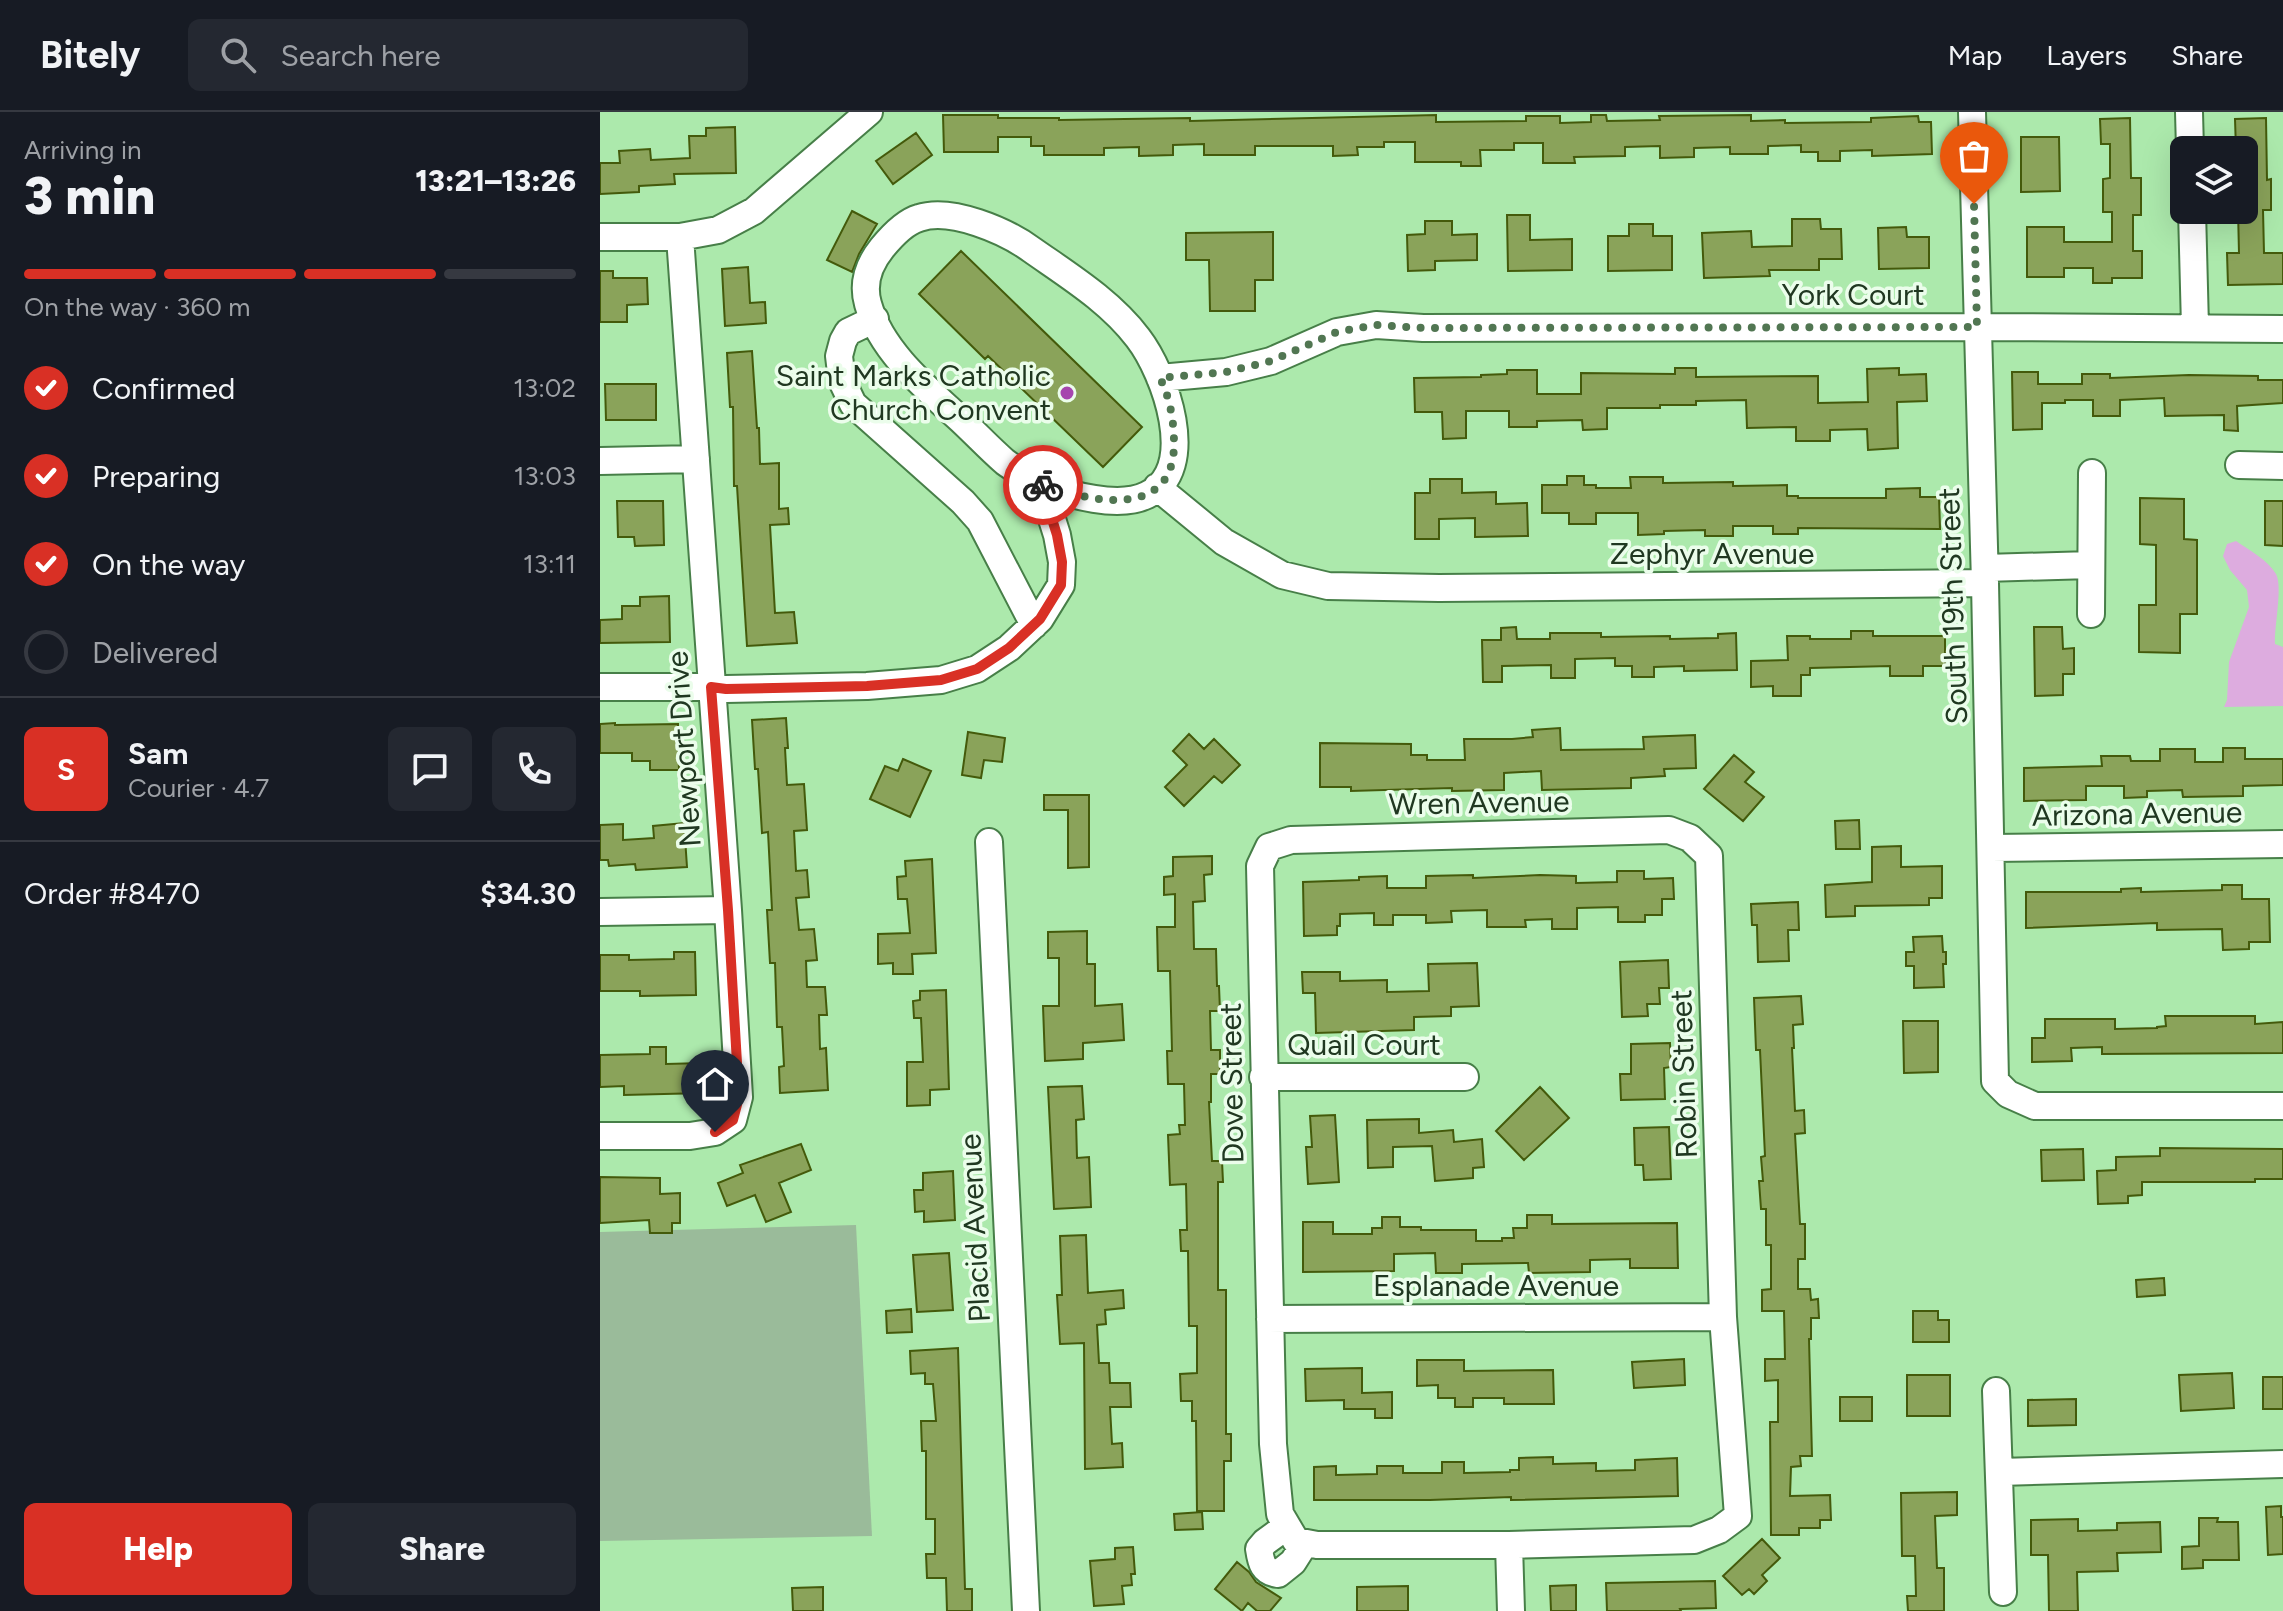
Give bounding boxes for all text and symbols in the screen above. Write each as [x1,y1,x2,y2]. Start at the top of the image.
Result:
search box [188,19,748,91]
text: Bitely [40,32,140,78]
icon: search [216,33,260,77]
text: Search here [280,37,441,74]
text: Map [1948,38,2002,72]
text: Layers [2046,38,2127,72]
text: Share [2171,38,2243,72]
pin [1940,122,2008,204]
text: Arriving in [24,134,142,166]
icon: bag [1952,134,1996,178]
map controls [2170,136,2258,224]
button: layers [2170,136,2258,224]
text: 13:21–13:26 [415,162,576,199]
text: 3 min [24,165,155,227]
street label: York Court [1781,276,1925,313]
text: On the way · 360 m [24,291,250,323]
place label: Saint Marks Catholic Church Convent [776,357,1051,428]
icon: check [24,366,68,410]
text: Confirmed [92,370,235,407]
text: 13:02 [513,372,576,404]
marker: Saint Marks Catholic Church Convent [1058,384,1076,402]
courier [1003,445,1083,525]
icon: check [24,454,68,498]
text: Preparing [92,458,220,495]
text: 13:03 [514,460,576,492]
icon: bike [1021,463,1065,507]
street label: South 19th Street [1930,487,1975,725]
street label: Zephyr Avenue [1610,535,1814,572]
icon: check [24,542,68,586]
text: On the way [92,546,245,583]
text: 13:11 [523,548,576,580]
text: Delivered [92,634,218,671]
street label: Newport Drive [658,650,709,848]
button: chat [388,727,472,811]
button: phone [492,727,576,811]
text: Sam [128,735,188,772]
text: S [57,751,75,788]
text: Courier · 4.7 [128,772,269,804]
street label: Wren Avenue [1388,782,1570,823]
street label: Arizona Avenue [2031,793,2243,834]
text: Order #8470 [24,875,200,912]
text: $34.30 [480,875,576,912]
street label: Robin Street [1662,989,1705,1159]
street label: Dove Street [1212,1002,1251,1164]
street label: Quail Court [1287,1026,1441,1063]
pin [681,1050,749,1132]
icon: home [693,1062,737,1106]
street label: Placid Avenue [951,1133,998,1323]
street label: Esplanade Avenue [1373,1267,1619,1304]
button: Help [24,1503,292,1595]
button: Share [308,1503,576,1595]

